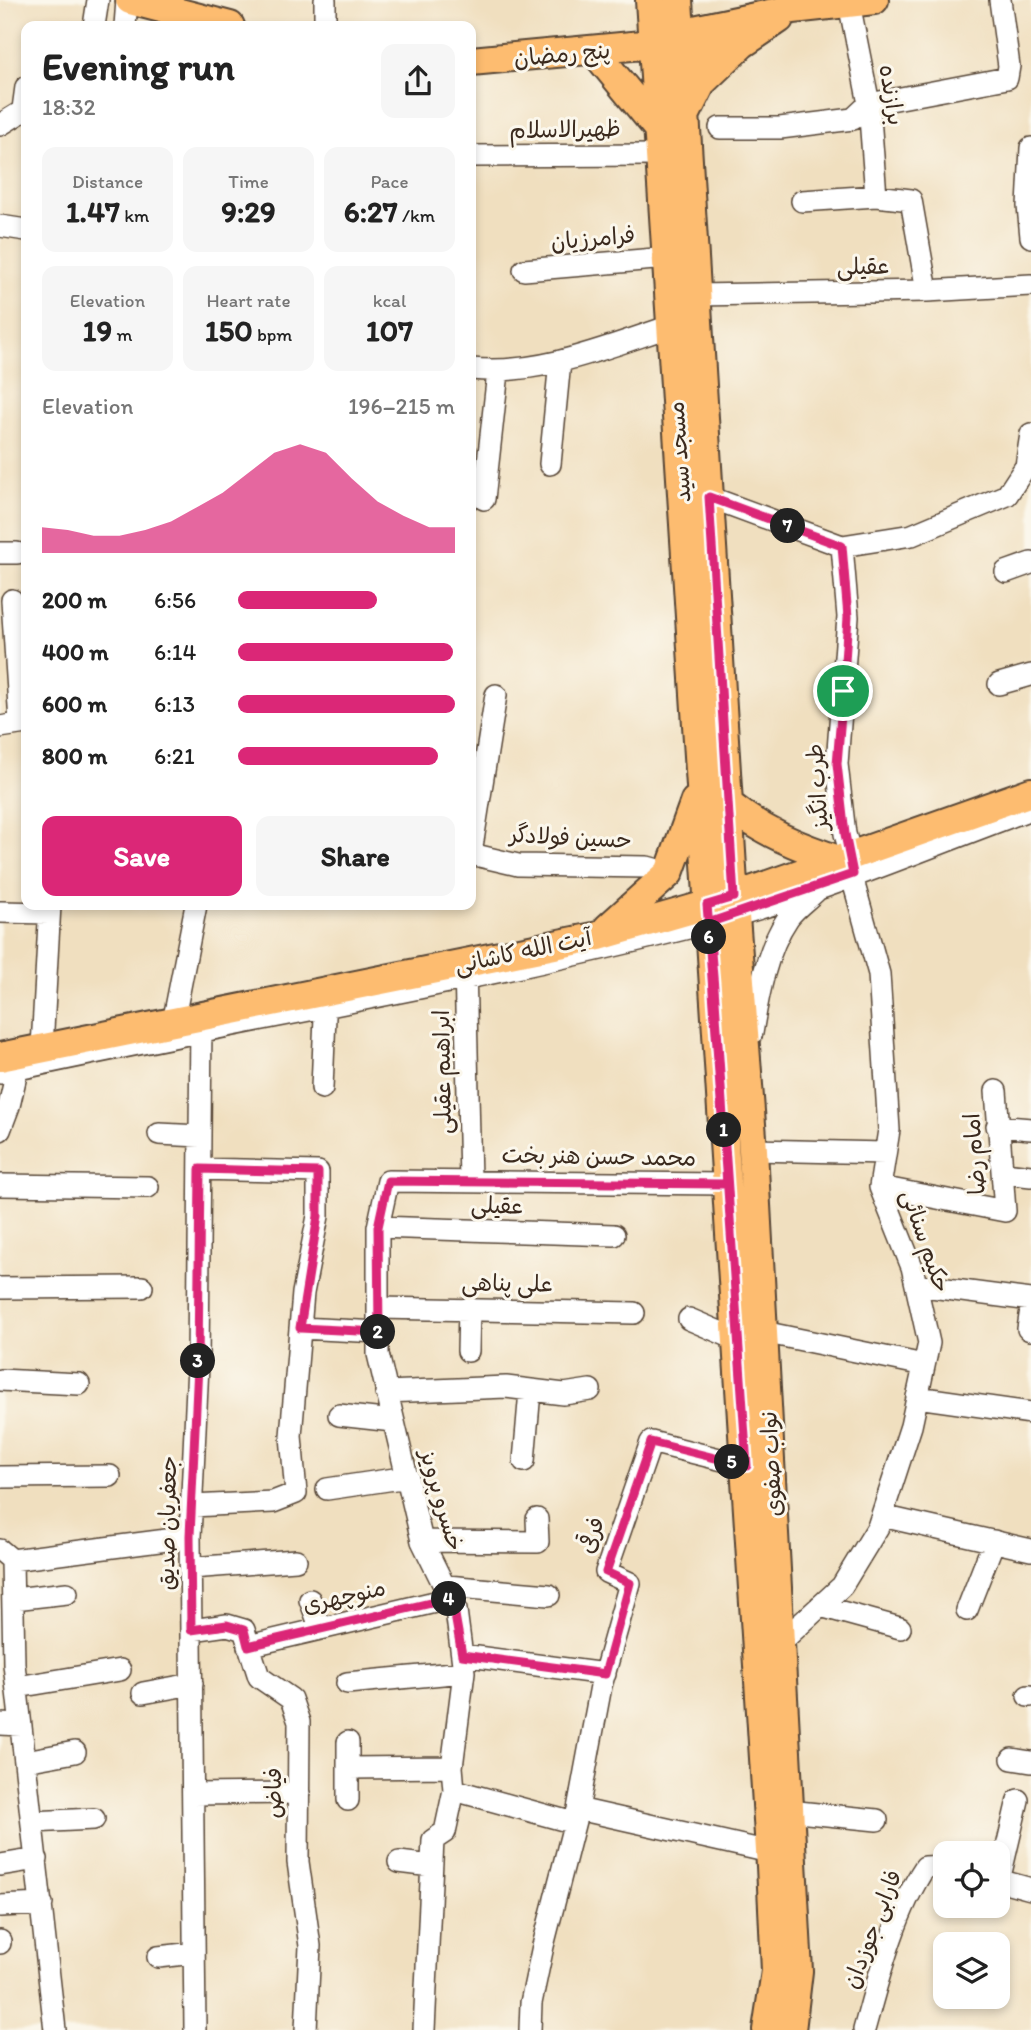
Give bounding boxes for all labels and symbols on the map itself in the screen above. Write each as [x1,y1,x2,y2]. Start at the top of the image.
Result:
street label: پنج رمضان [513,36,612,74]
street label: برازنده [873,63,911,127]
street label: ظهیرالاسلام [509,114,621,148]
street label: فرامرزیان [550,220,636,256]
street label: عقیلی [836,252,890,281]
street label: مسجد سید [661,400,697,504]
pin: 7 [770,508,806,544]
pin [813,661,873,721]
street label: طرب انگیز [800,743,834,833]
street label: حسین فولادگر [507,820,633,854]
pin: 6 [692,920,726,954]
street label: آیت الله کاشانی [452,923,596,980]
street label: ابراهیم عقیلی [427,1009,461,1134]
pin: 1 [706,1112,742,1148]
street label: امام رضا [957,1112,995,1196]
street label: محمد حسن هنر بخت [501,1140,697,1172]
street label: حکیم سنائی [892,1186,957,1298]
street label: عقیلی [470,1190,524,1221]
street label: علی پناهی [461,1268,553,1299]
pin: 2 [360,1314,396,1350]
pin: 3 [180,1344,216,1378]
street label: نواب صفوی [754,1411,788,1517]
street label: خسرو پرویز [413,1444,470,1554]
pin: 5 [714,1444,750,1480]
street label: جعفریان صدیق [152,1455,182,1591]
street label: فرقی [572,1513,610,1557]
street label: منوچهری [300,1573,388,1620]
pin: 4 [432,1582,466,1616]
street label: فیاض [259,1767,287,1819]
street label: فارابی جوزدان [837,1866,908,1993]

